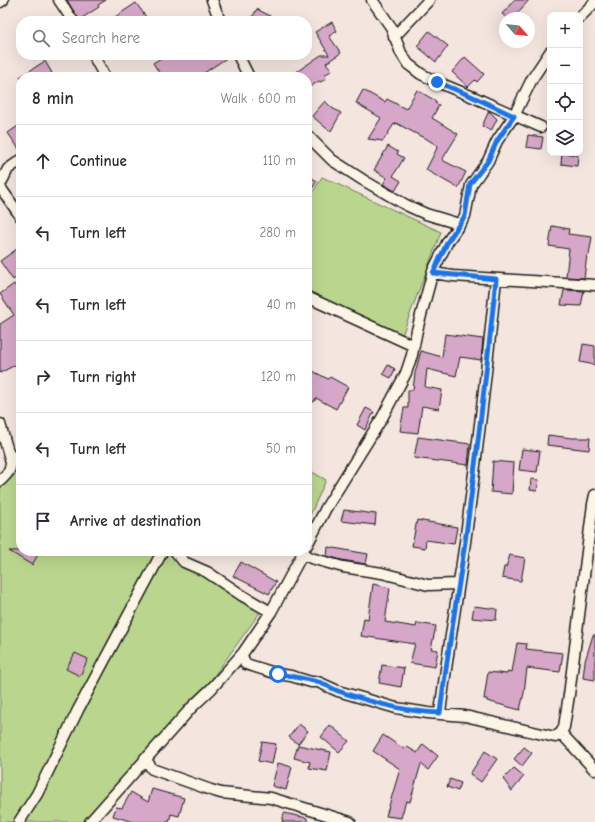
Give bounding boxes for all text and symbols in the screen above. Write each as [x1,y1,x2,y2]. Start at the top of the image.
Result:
north arrow [499,12,535,48]
map controls [547,12,583,156]
button: + [547,12,583,48]
search box [16,16,312,60]
icon: search [30,27,52,49]
text: Search here [62,29,140,47]
button: − [547,48,583,84]
route end [428,73,446,91]
button: locate [547,84,583,120]
text: 8 min [32,89,74,108]
text: Walk · 600 m [221,91,296,106]
button: layers [547,120,583,156]
icon: ahead [32,150,54,172]
text: Continue [70,152,127,170]
text: 110 m [263,153,296,168]
icon: left [32,222,54,244]
text: Turn left [70,224,126,242]
text: 280 m [259,225,296,240]
icon: left [32,294,54,316]
text: Turn left [70,296,126,314]
text: 40 m [267,297,296,312]
icon: right [32,366,54,388]
text: Turn right [70,368,136,386]
text: 120 m [261,369,296,384]
icon: left [32,438,54,460]
text: Turn left [70,440,126,458]
text: 50 m [266,441,296,456]
icon: arrive [32,510,54,532]
text: Arrive at destination [70,512,201,530]
route start [269,665,287,683]

